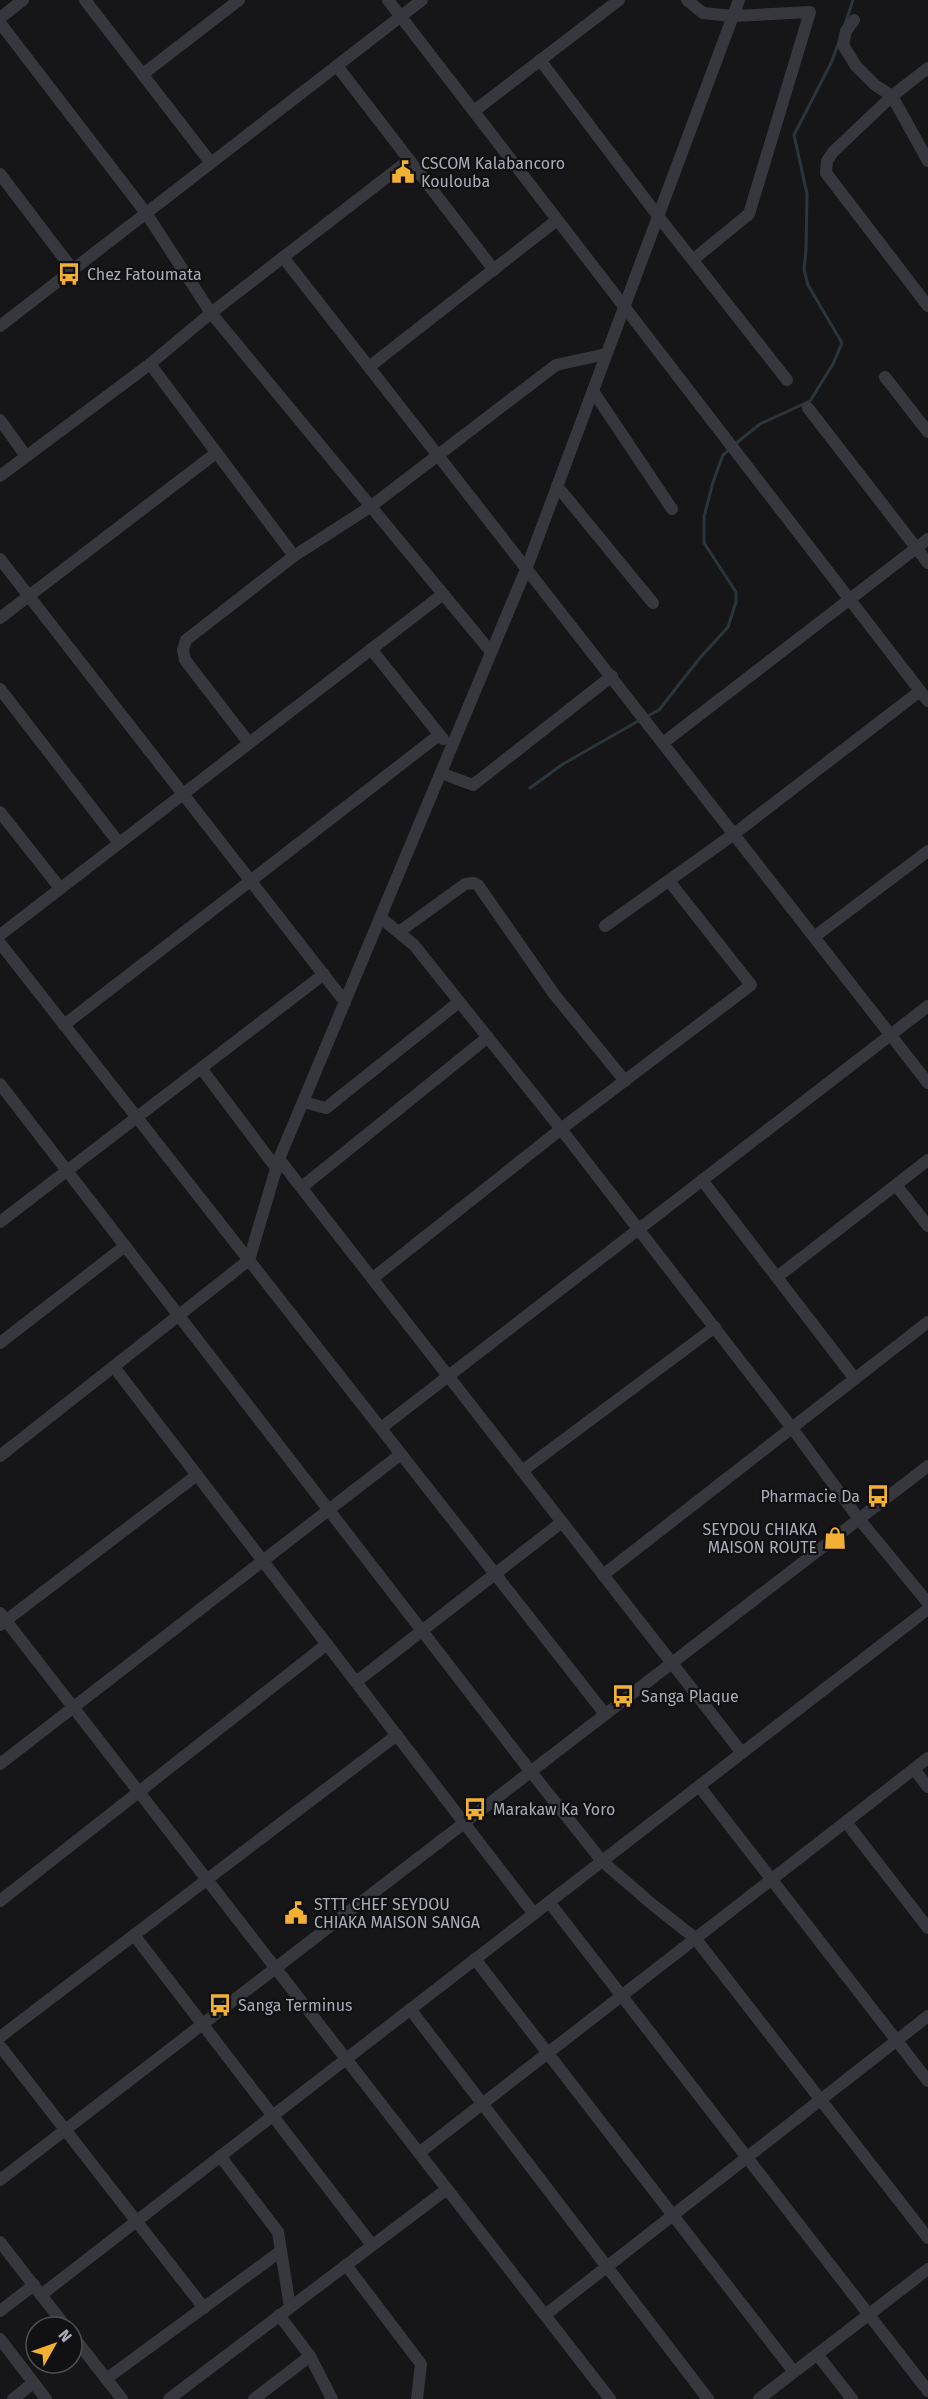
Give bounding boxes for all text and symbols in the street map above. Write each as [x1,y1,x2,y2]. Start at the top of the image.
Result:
place label: CSCOM Kalabancoro Koulouba [421,154,565,191]
public building icon: CSCOM Kalabancoro Koulouba [390,159,416,185]
bus stop icon: Chez Fatoumata [56,261,82,287]
place label: Chez Fatoumata [87,265,202,284]
bus stop icon: Pharmacie Da [865,1483,891,1509]
place label: Pharmacie Da [760,1487,860,1506]
place label: SEYDOU CHIAKA MAISON ROUTE [702,1520,818,1557]
shop icon: SEYDOU CHIAKA MAISON ROUTE [822,1525,848,1551]
bus stop icon: Sanga Plaque [610,1683,636,1709]
place label: Sanga Plaque [641,1687,739,1706]
bus stop icon: Marakaw Ka Yoro [462,1796,488,1822]
place label: Marakaw Ka Yoro [493,1800,615,1819]
place label: STTT CHEF SEYDOU CHIAKA MAISON SANGA [314,1895,481,1932]
public building icon: STTT CHEF SEYDOU CHIAKA MAISON SANGA [283,1900,309,1926]
bus stop icon: Sanga Terminus [207,1992,233,2018]
place label: Sanga Terminus [238,1996,352,2015]
north arrow [24,2315,84,2375]
text: N [54,2326,76,2346]

